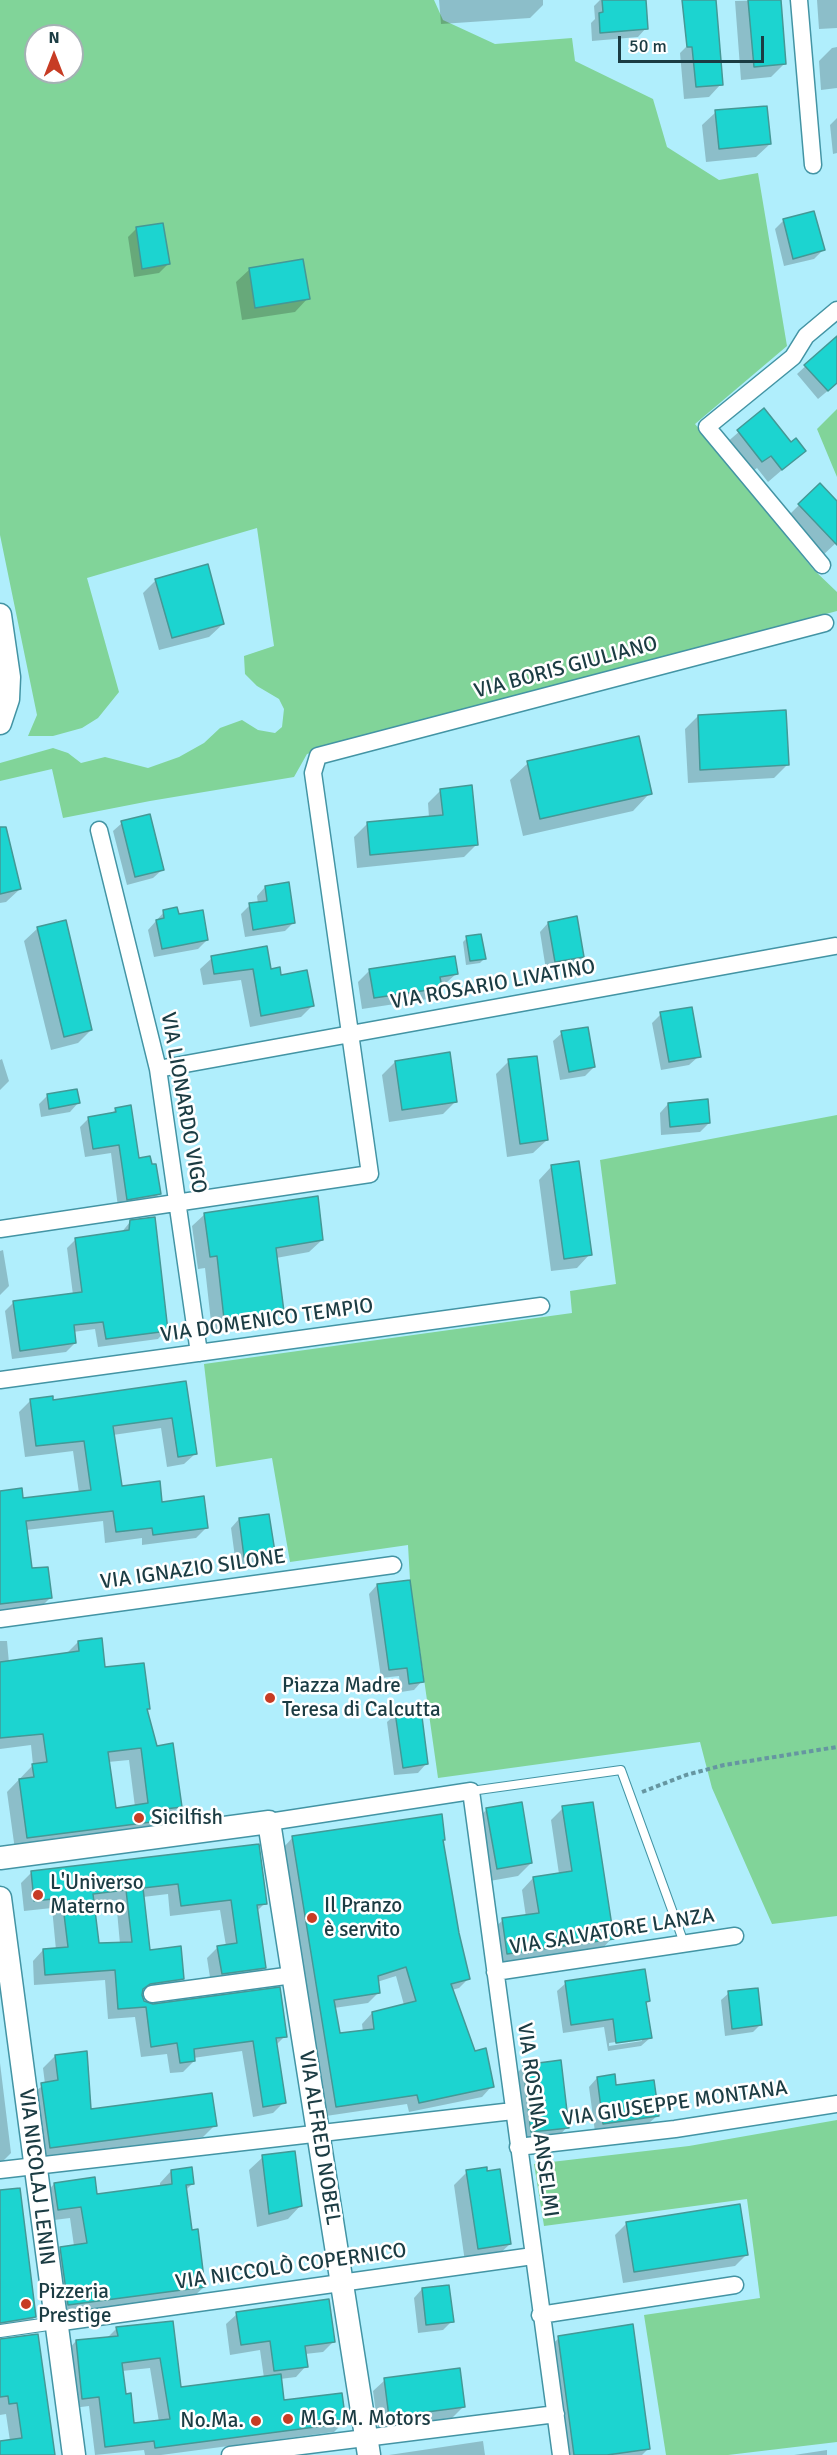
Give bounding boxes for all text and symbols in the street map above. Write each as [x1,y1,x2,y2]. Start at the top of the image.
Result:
north arrow [24,24,84,84]
scale bar [621,24,766,62]
text: N [48,28,60,48]
text: 50 m [629,35,667,57]
street label: VIA BORIS GIULIANO [472,631,660,705]
street label: VIA ROSARIO LIVATINO [389,955,597,1015]
street label: VIA LIONARDO VIGO [155,1010,211,1196]
street label: VIA DOMENICO TEMPIO [159,1294,375,1348]
street label: VIA IGNAZIO SILONE [99,1545,287,1595]
place label: Piazza Madre Teresa di Calcutta [282,1673,441,1723]
marker: Piazza Madre Teresa di Calcutta [263,1691,277,1705]
place label: Sicilfish [151,1805,223,1831]
marker: Sicilfish [132,1811,146,1825]
place label: L'Universo Materno [50,1870,144,1920]
marker: L'Universo Materno [31,1888,45,1902]
place label: Il Pranzo è servito [324,1893,402,1943]
street label: VIA SALVATORE LANZA [508,1903,716,1961]
marker: Il Pranzo è servito [305,1911,319,1925]
street label: VIA ROSINA ANSELMI [511,2021,563,2219]
street label: VIA ALFRED NOBEL [293,2049,345,2227]
street label: VIA GIUSEPPE MONTANA [561,2076,789,2132]
street label: VIA NICOLAJ LENIN [13,2087,59,2267]
street label: VIA NICCOLÒ COPERNICO [174,2238,408,2296]
place label: Pizzeria Prestige [38,2279,111,2329]
marker: Pizzeria Prestige [19,2297,33,2311]
place label: M.G.M. Motors [300,2406,431,2432]
place label: No.Ma. [180,2408,244,2434]
marker: M.G.M. Motors [281,2412,295,2426]
marker: No.Ma. [249,2414,263,2428]

